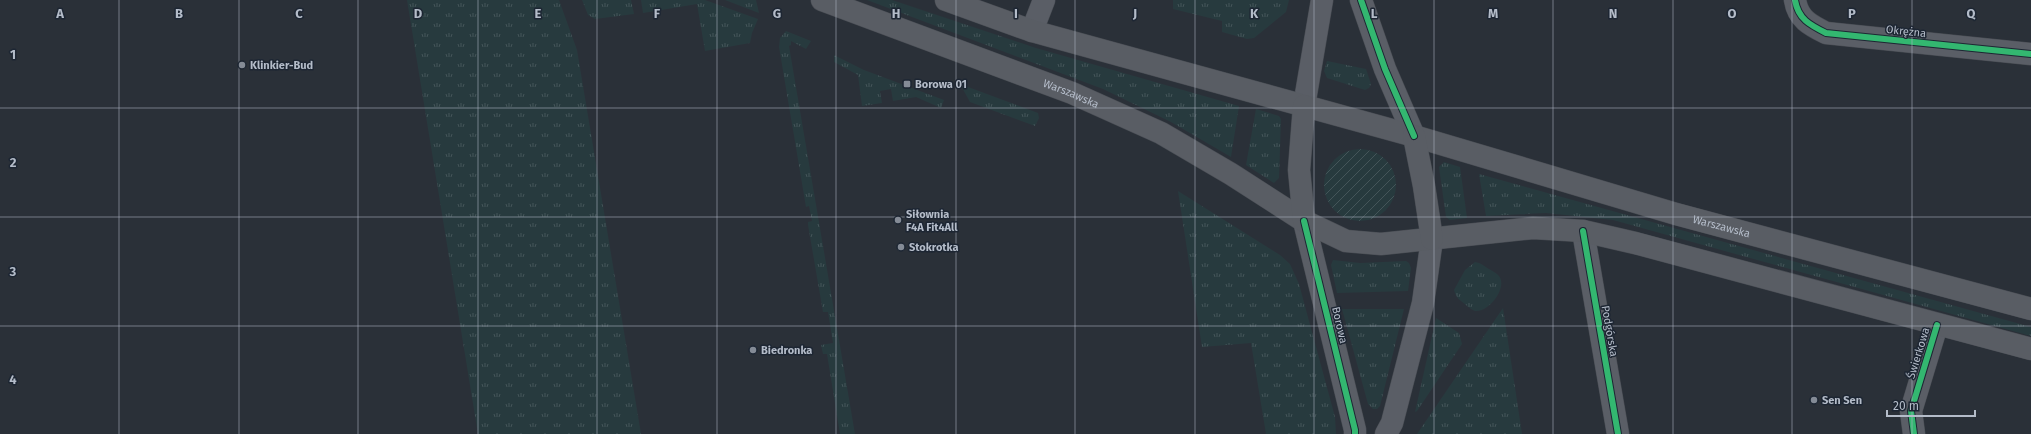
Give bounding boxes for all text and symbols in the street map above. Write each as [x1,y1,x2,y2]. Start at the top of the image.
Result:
text: A [55,6,64,21]
text: B [175,6,183,21]
text: C [295,6,303,21]
text: D [414,6,423,21]
text: E [535,6,542,21]
text: F [654,6,661,21]
text: G [773,6,781,21]
text: H [892,6,900,21]
text: I [1014,6,1018,21]
text: J [1132,6,1137,21]
text: K [1250,6,1259,21]
text: L [1371,6,1378,21]
text: M [1488,6,1498,21]
text: N [1609,6,1617,21]
text: O [1728,6,1737,21]
text: P [1848,6,1856,21]
text: Q [1967,6,1977,21]
street label: Okrężna [1885,23,1927,40]
text: 1 [10,47,16,62]
place label: Klinkier-Bud [250,59,313,72]
marker: Klinkier-Bud [237,60,247,70]
street label: Warszawska [1041,77,1101,111]
place label: Borowa 01 [915,78,967,91]
marker: Borowa 01 [902,79,912,89]
text: 2 [10,155,17,170]
place label: Siłownia F4A Fit4All [906,208,958,234]
street label: Warszawska [1691,213,1752,241]
marker: Siłownia F4A Fit4All [893,215,903,225]
place label: Stokrotka [909,241,959,254]
marker: Stokrotka [896,242,906,252]
text: 3 [9,264,17,279]
street label: Podgórska [1599,304,1620,358]
street label: Borowa [1329,306,1350,345]
street label: Świerkowa [1904,326,1932,380]
place label: Biedronka [761,344,812,357]
marker: Biedronka [748,345,758,355]
text: 4 [9,372,17,387]
scale bar [1887,392,1975,418]
place label: Sen Sen [1822,394,1862,407]
marker: Sen Sen [1809,395,1819,405]
text: 20 m [1893,399,1919,413]

